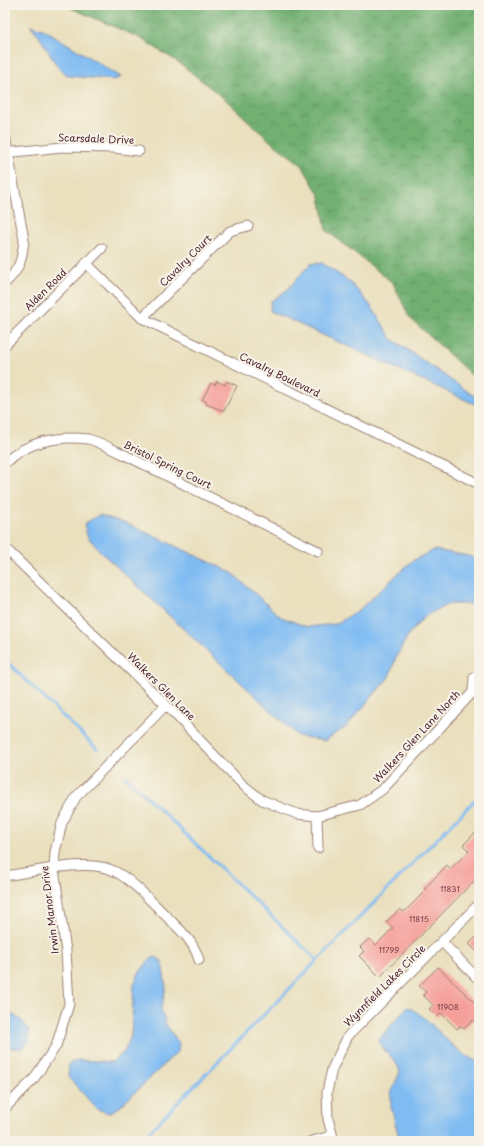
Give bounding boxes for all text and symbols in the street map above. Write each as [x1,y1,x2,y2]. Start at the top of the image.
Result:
street label: Scarsdale Drive [58,129,134,147]
street label: Cavalry Court [156,231,215,290]
street label: Alden Road [21,264,70,313]
street label: Cavalry Boulevard [237,348,323,401]
street label: Bristol Spring Court [121,436,215,492]
street label: Walkers Glen Lane [125,649,200,724]
street label: Walkers Glen Lane North [369,686,463,786]
street label: Irwin Manor Drive [36,865,62,955]
house number: 11831 [440,883,460,895]
house number: 11815 [409,913,429,925]
street label: Wynnfield Lakes Circle [340,940,429,1030]
house number: 11799 [379,944,399,956]
house number: 11908 [437,1001,459,1013]

